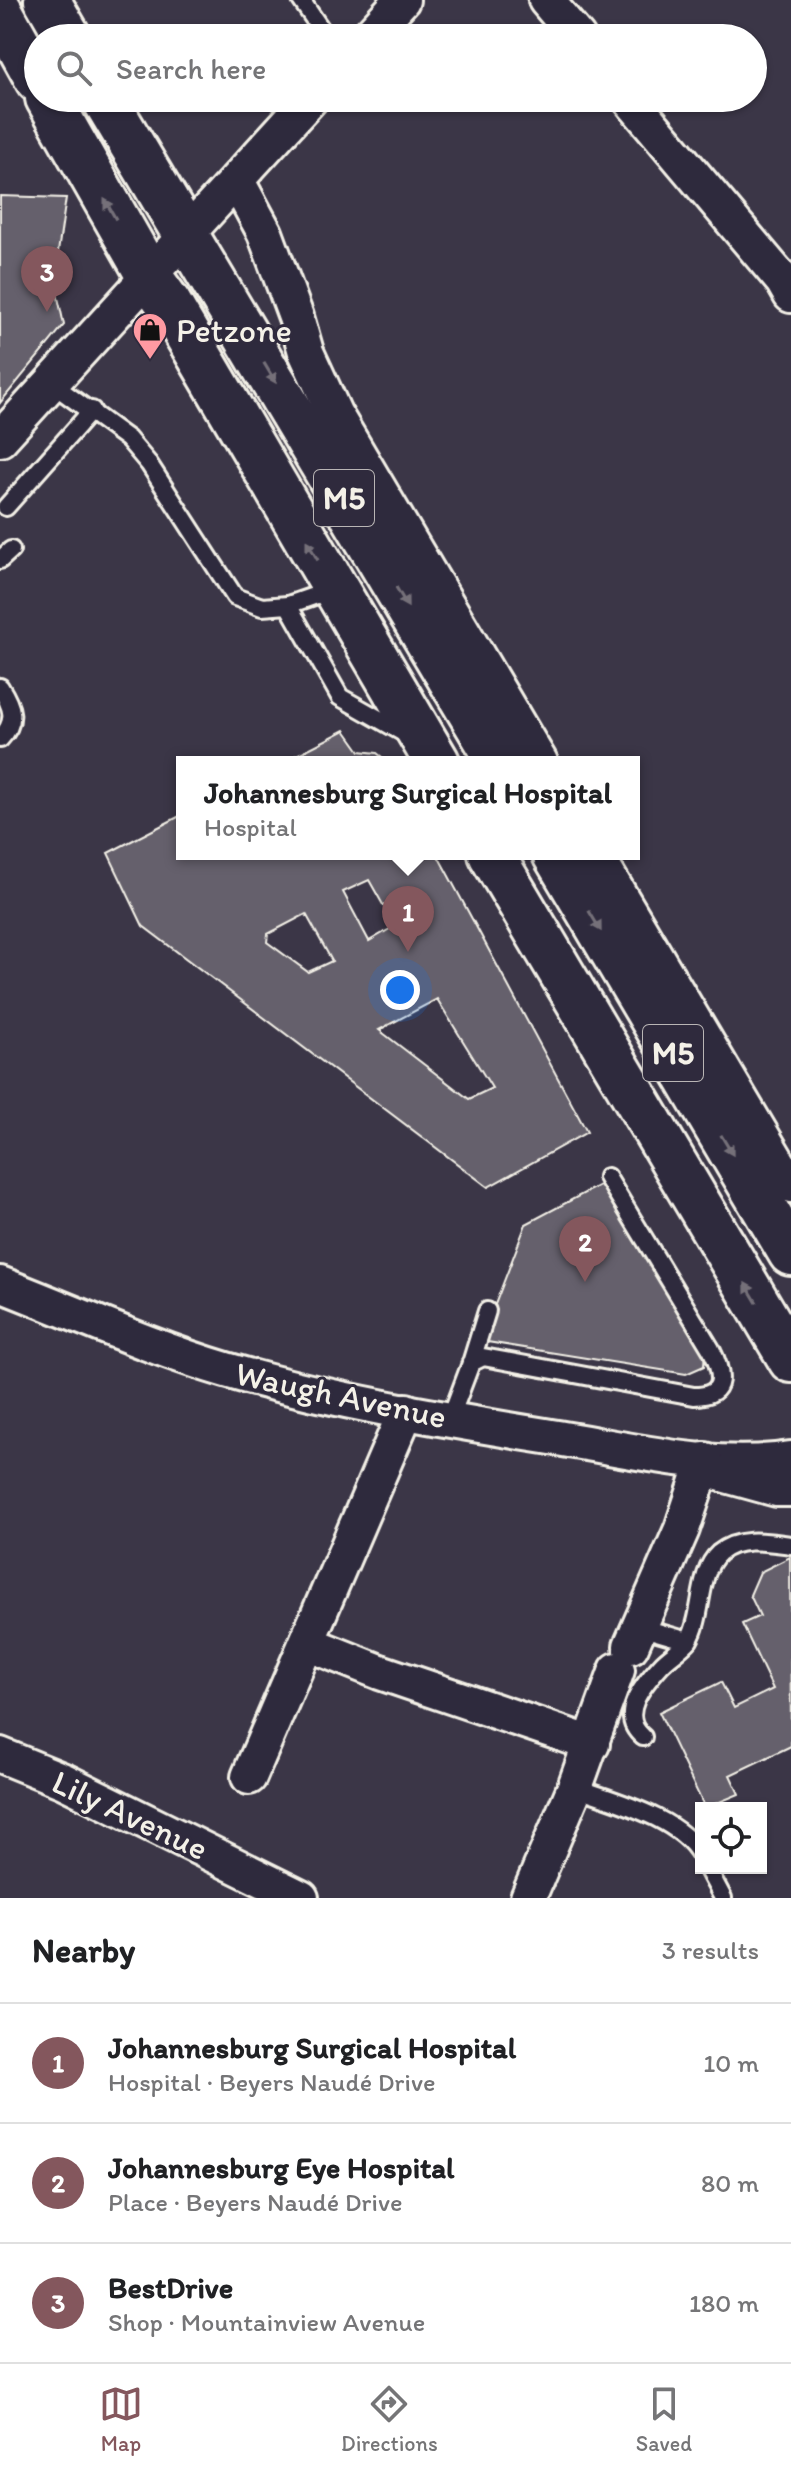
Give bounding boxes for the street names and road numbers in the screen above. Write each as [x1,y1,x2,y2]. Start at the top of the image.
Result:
road number: M5 [314,470,374,526]
road number: M5 [643,1025,703,1081]
street label: Waugh Avenue [232,1353,450,1437]
street label: Lily Avenue [46,1761,214,1869]

